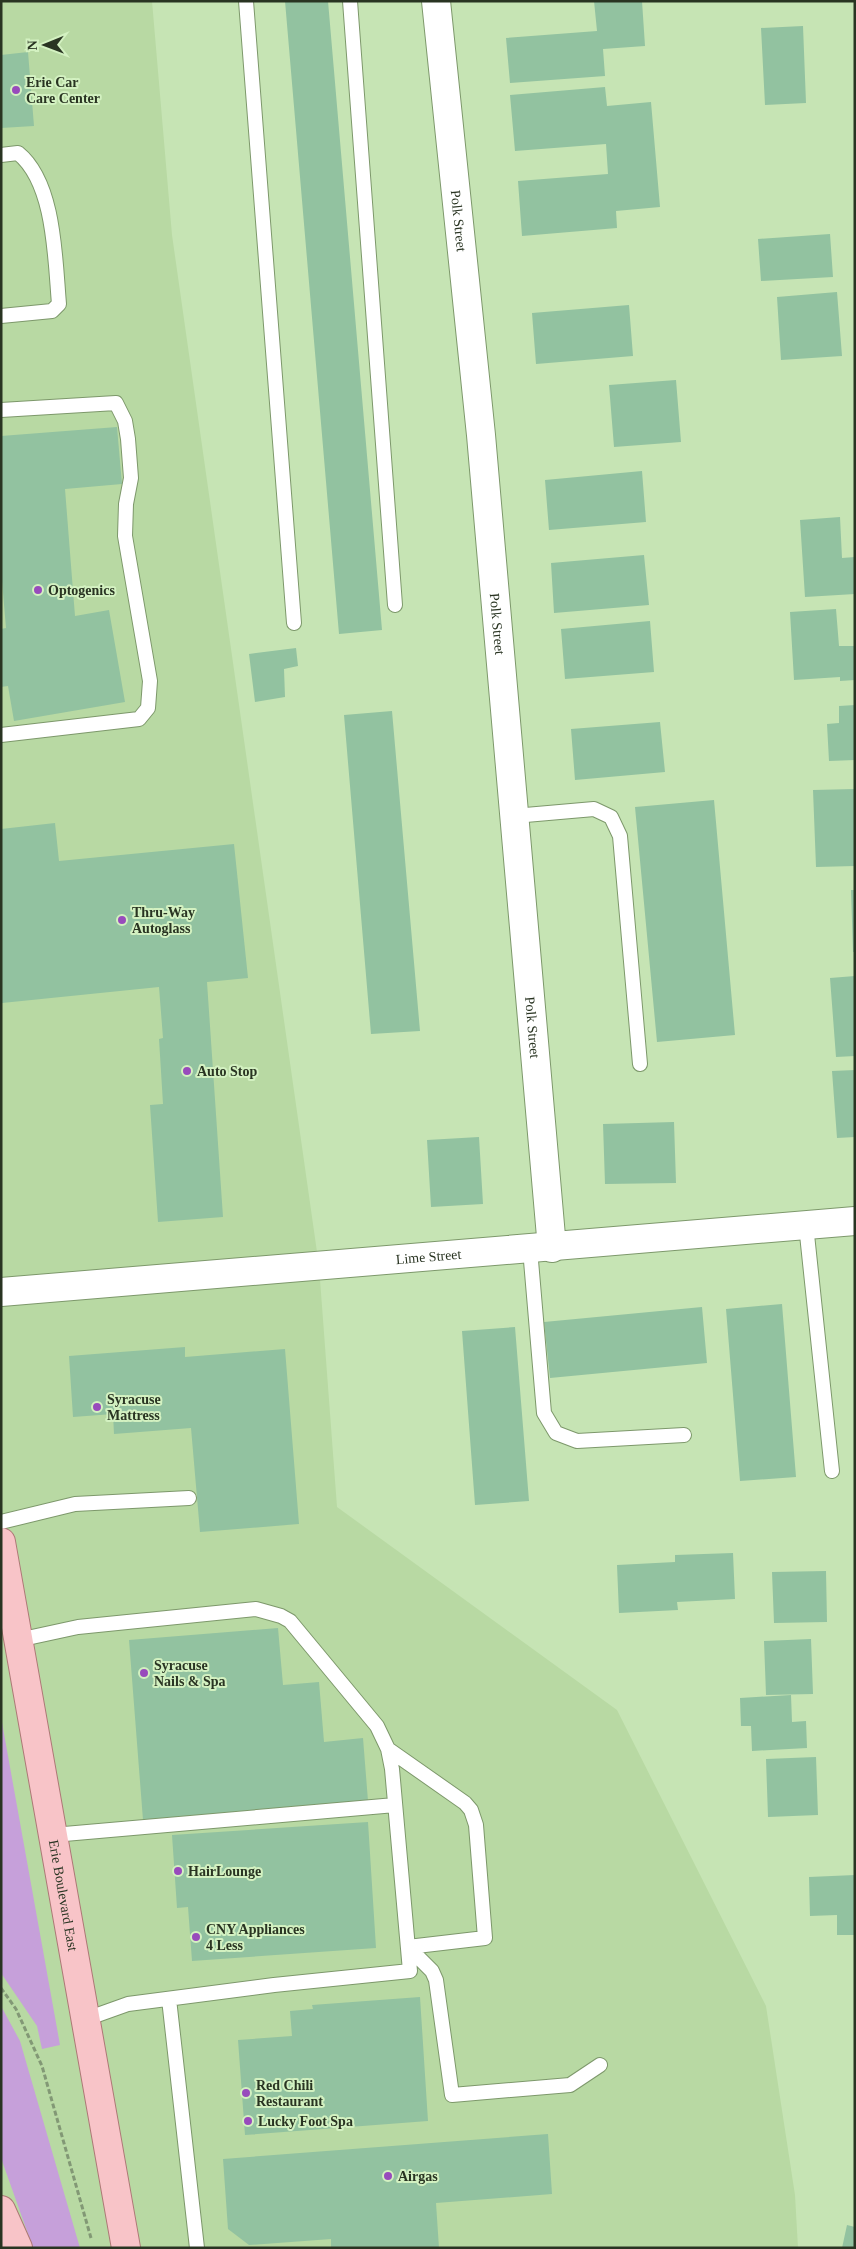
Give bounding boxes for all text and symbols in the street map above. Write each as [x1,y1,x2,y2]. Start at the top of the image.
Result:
north arrow [20,20,70,70]
text: N [25,40,40,50]
place label: Erie Car Care Center [26,75,100,106]
marker: Erie Car Care Center [10,84,22,96]
street label: Polk Street [448,189,469,252]
place label: Optogenics [48,583,115,598]
marker: Optogenics [32,584,44,596]
street label: Polk Street [487,592,508,656]
place label: Thru-Way Autoglass [132,905,195,936]
marker: Thru-Way Autoglass [116,914,128,926]
street label: Polk Street [523,996,543,1059]
place label: Auto Stop [197,1064,258,1079]
marker: Auto Stop [181,1065,193,1077]
street label: Lime Street [395,1246,462,1267]
place label: Syracuse Mattress [107,1392,161,1423]
marker: Syracuse Mattress [91,1401,103,1413]
place label: Syracuse Nails & Spa [154,1658,226,1689]
marker: Syracuse Nails & Spa [138,1667,150,1679]
street label: Erie Boulevard East [46,1839,81,1952]
place label: HairLounge [188,1864,261,1879]
marker: HairLounge [172,1865,184,1877]
place label: CNY Appliances 4 Less [206,1922,305,1953]
marker: CNY Appliances 4 Less [190,1931,202,1943]
place label: Red Chili Restaurant [256,2078,323,2109]
marker: Red Chili Restaurant [240,2087,252,2099]
place label: Lucky Foot Spa [258,2114,353,2129]
marker: Lucky Foot Spa [242,2115,254,2127]
place label: Airgas [398,2169,438,2184]
marker: Airgas [382,2170,394,2182]

